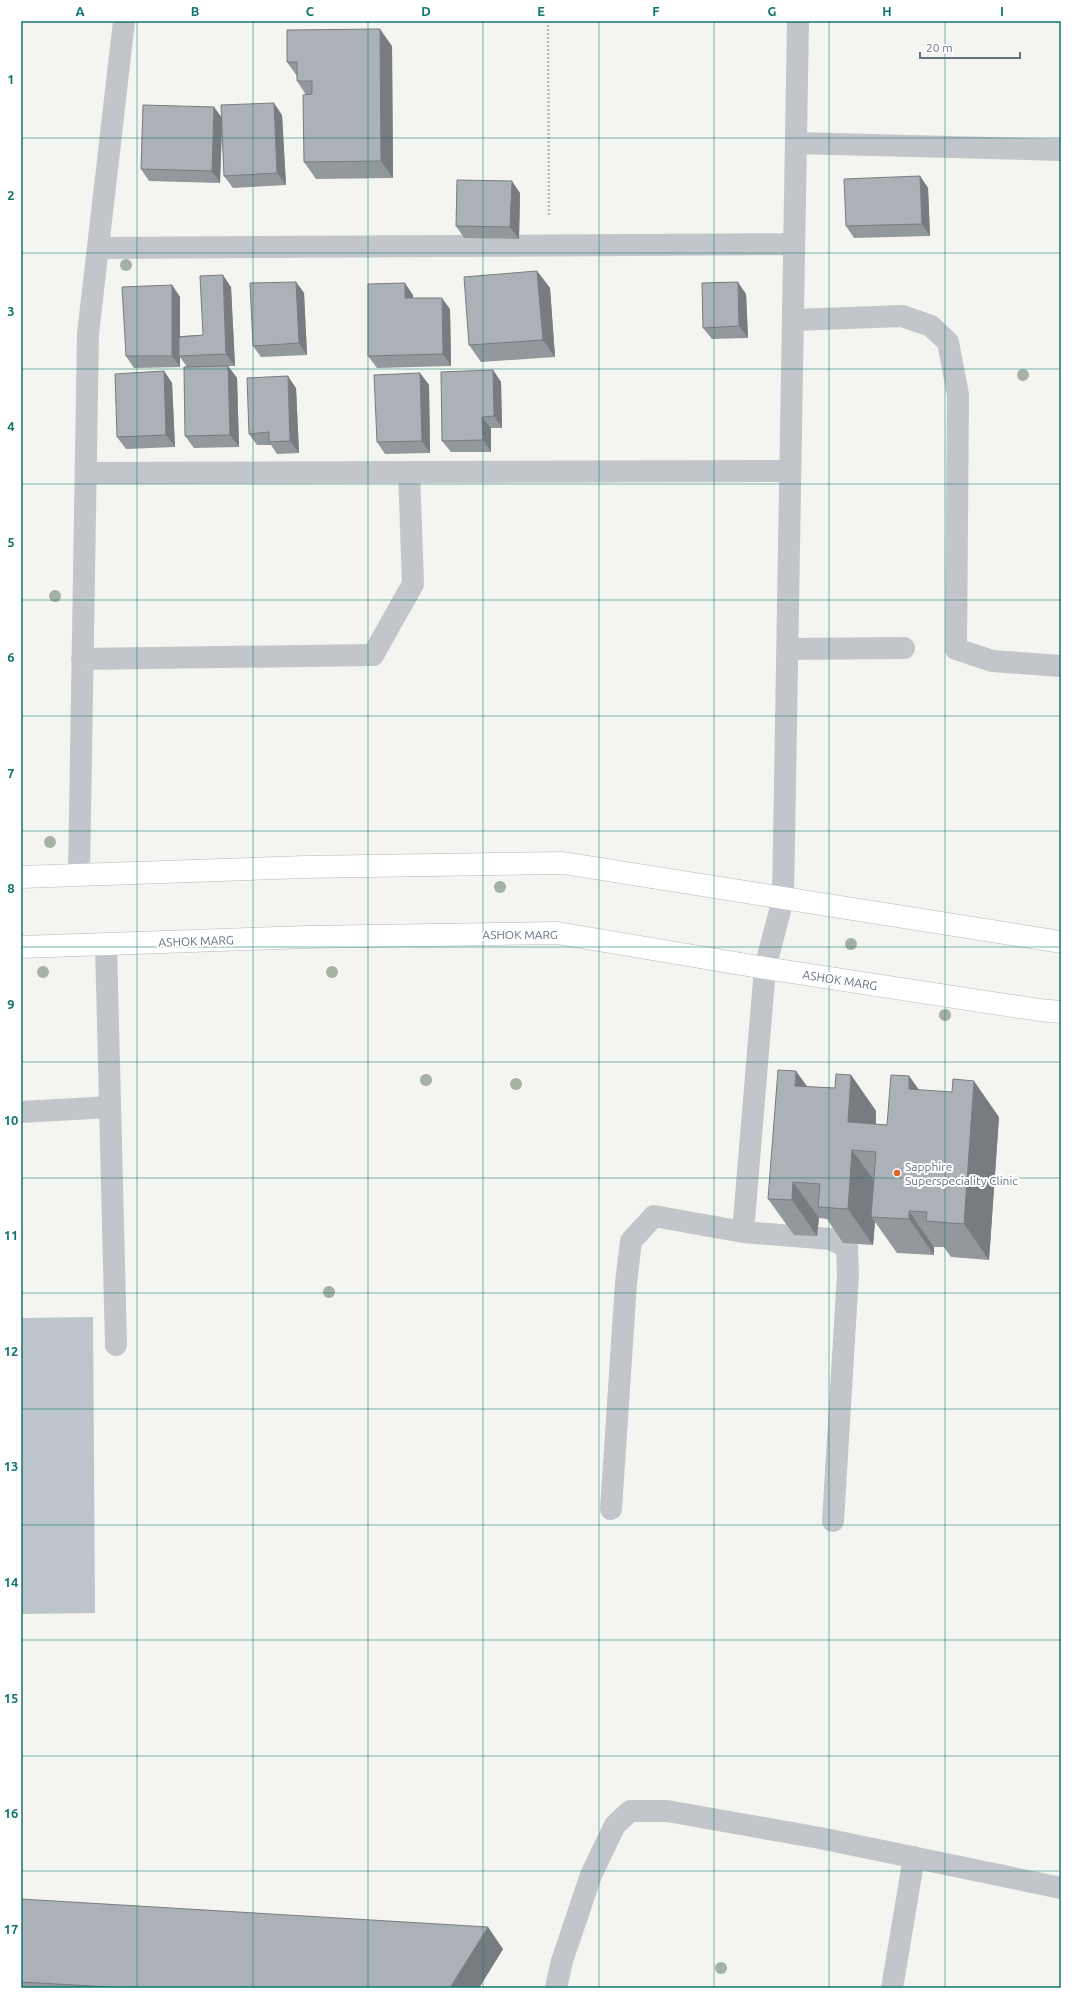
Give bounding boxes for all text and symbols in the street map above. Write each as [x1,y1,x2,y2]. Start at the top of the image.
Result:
text: A [75,4,85,18]
text: B [191,4,200,18]
text: C [306,4,315,18]
text: D [421,4,431,18]
text: E [537,4,545,18]
text: F [652,4,660,18]
text: G [768,4,777,18]
text: H [882,4,892,18]
text: I [1000,4,1004,18]
scale bar [920,34,1020,60]
text: 20 m [926,41,953,54]
text: 1 [7,72,15,86]
text: 2 [7,188,15,202]
text: 3 [7,304,15,318]
text: 4 [7,419,15,433]
text: 5 [7,535,15,549]
text: 6 [7,650,15,664]
text: 7 [7,766,15,780]
text: 8 [7,881,15,895]
street label: ASHOK MARG [482,928,558,941]
street label: ASHOK MARG [158,933,234,949]
street label: ASHOK MARG [802,968,878,992]
text: 9 [7,997,15,1011]
text: 10 [4,1113,18,1127]
place label: Sapphire Superspeciality Clinic [905,1160,1018,1187]
marker: Sapphire Superspeciality Clinic [892,1168,902,1178]
text: 11 [4,1228,18,1242]
text: 12 [4,1344,18,1358]
text: 13 [4,1459,18,1473]
text: 14 [4,1575,18,1589]
text: 15 [4,1691,18,1705]
text: 16 [4,1806,18,1820]
text: 17 [4,1922,18,1936]

